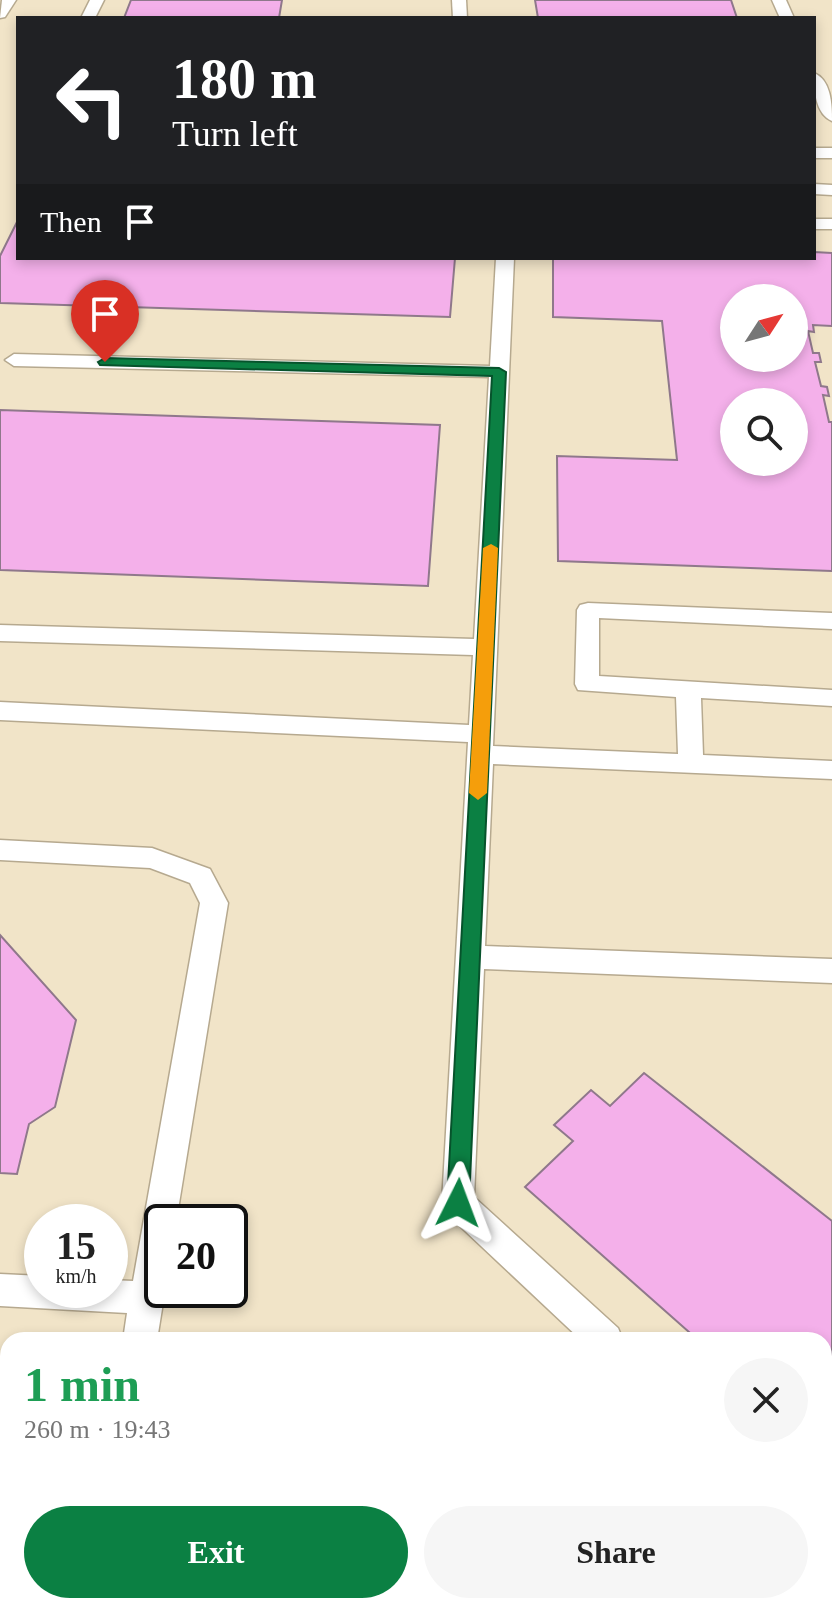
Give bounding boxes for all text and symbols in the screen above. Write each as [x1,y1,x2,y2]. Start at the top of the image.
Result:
icon: left [40,48,144,152]
text: 180 m [172,48,317,110]
text: Turn left [172,114,298,154]
icon: arrive [118,200,162,244]
text: Then [40,205,102,238]
pin [71,280,139,362]
north arrow [720,284,808,372]
map controls [720,284,808,476]
icon: arrive [83,292,127,336]
button: search [720,388,808,476]
position arrow [416,1161,500,1245]
speed limit sign: 20 [144,1204,248,1308]
text: 15 [56,1223,96,1268]
text: km/h [55,1265,97,1287]
text: 1 min [24,1358,140,1411]
button: close [724,1358,808,1442]
text: 260 m · 19:43 [24,1415,171,1444]
button: Exit [24,1506,408,1598]
button: Share [424,1506,808,1598]

